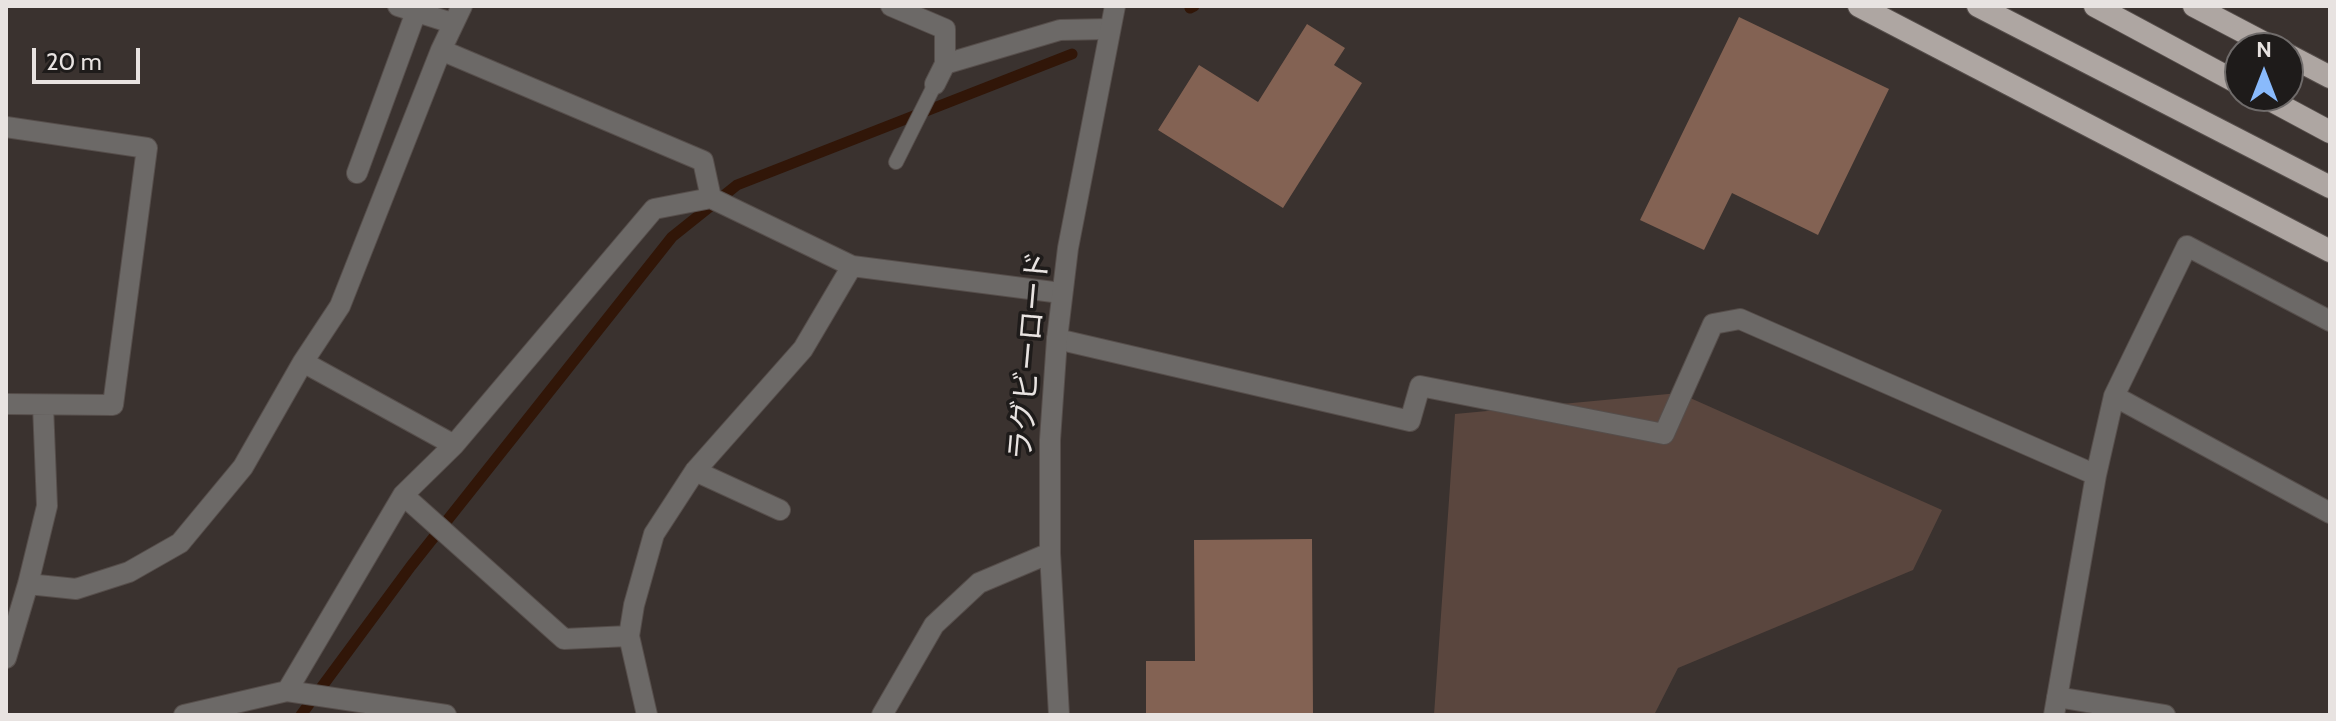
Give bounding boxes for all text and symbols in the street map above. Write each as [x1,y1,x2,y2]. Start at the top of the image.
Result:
scale bar [36,32,144,82]
north arrow [2224,32,2304,112]
text: N [2256,36,2272,63]
text: 20 m [46,47,102,76]
street label: ラグビーロード [1003,250,1057,462]

